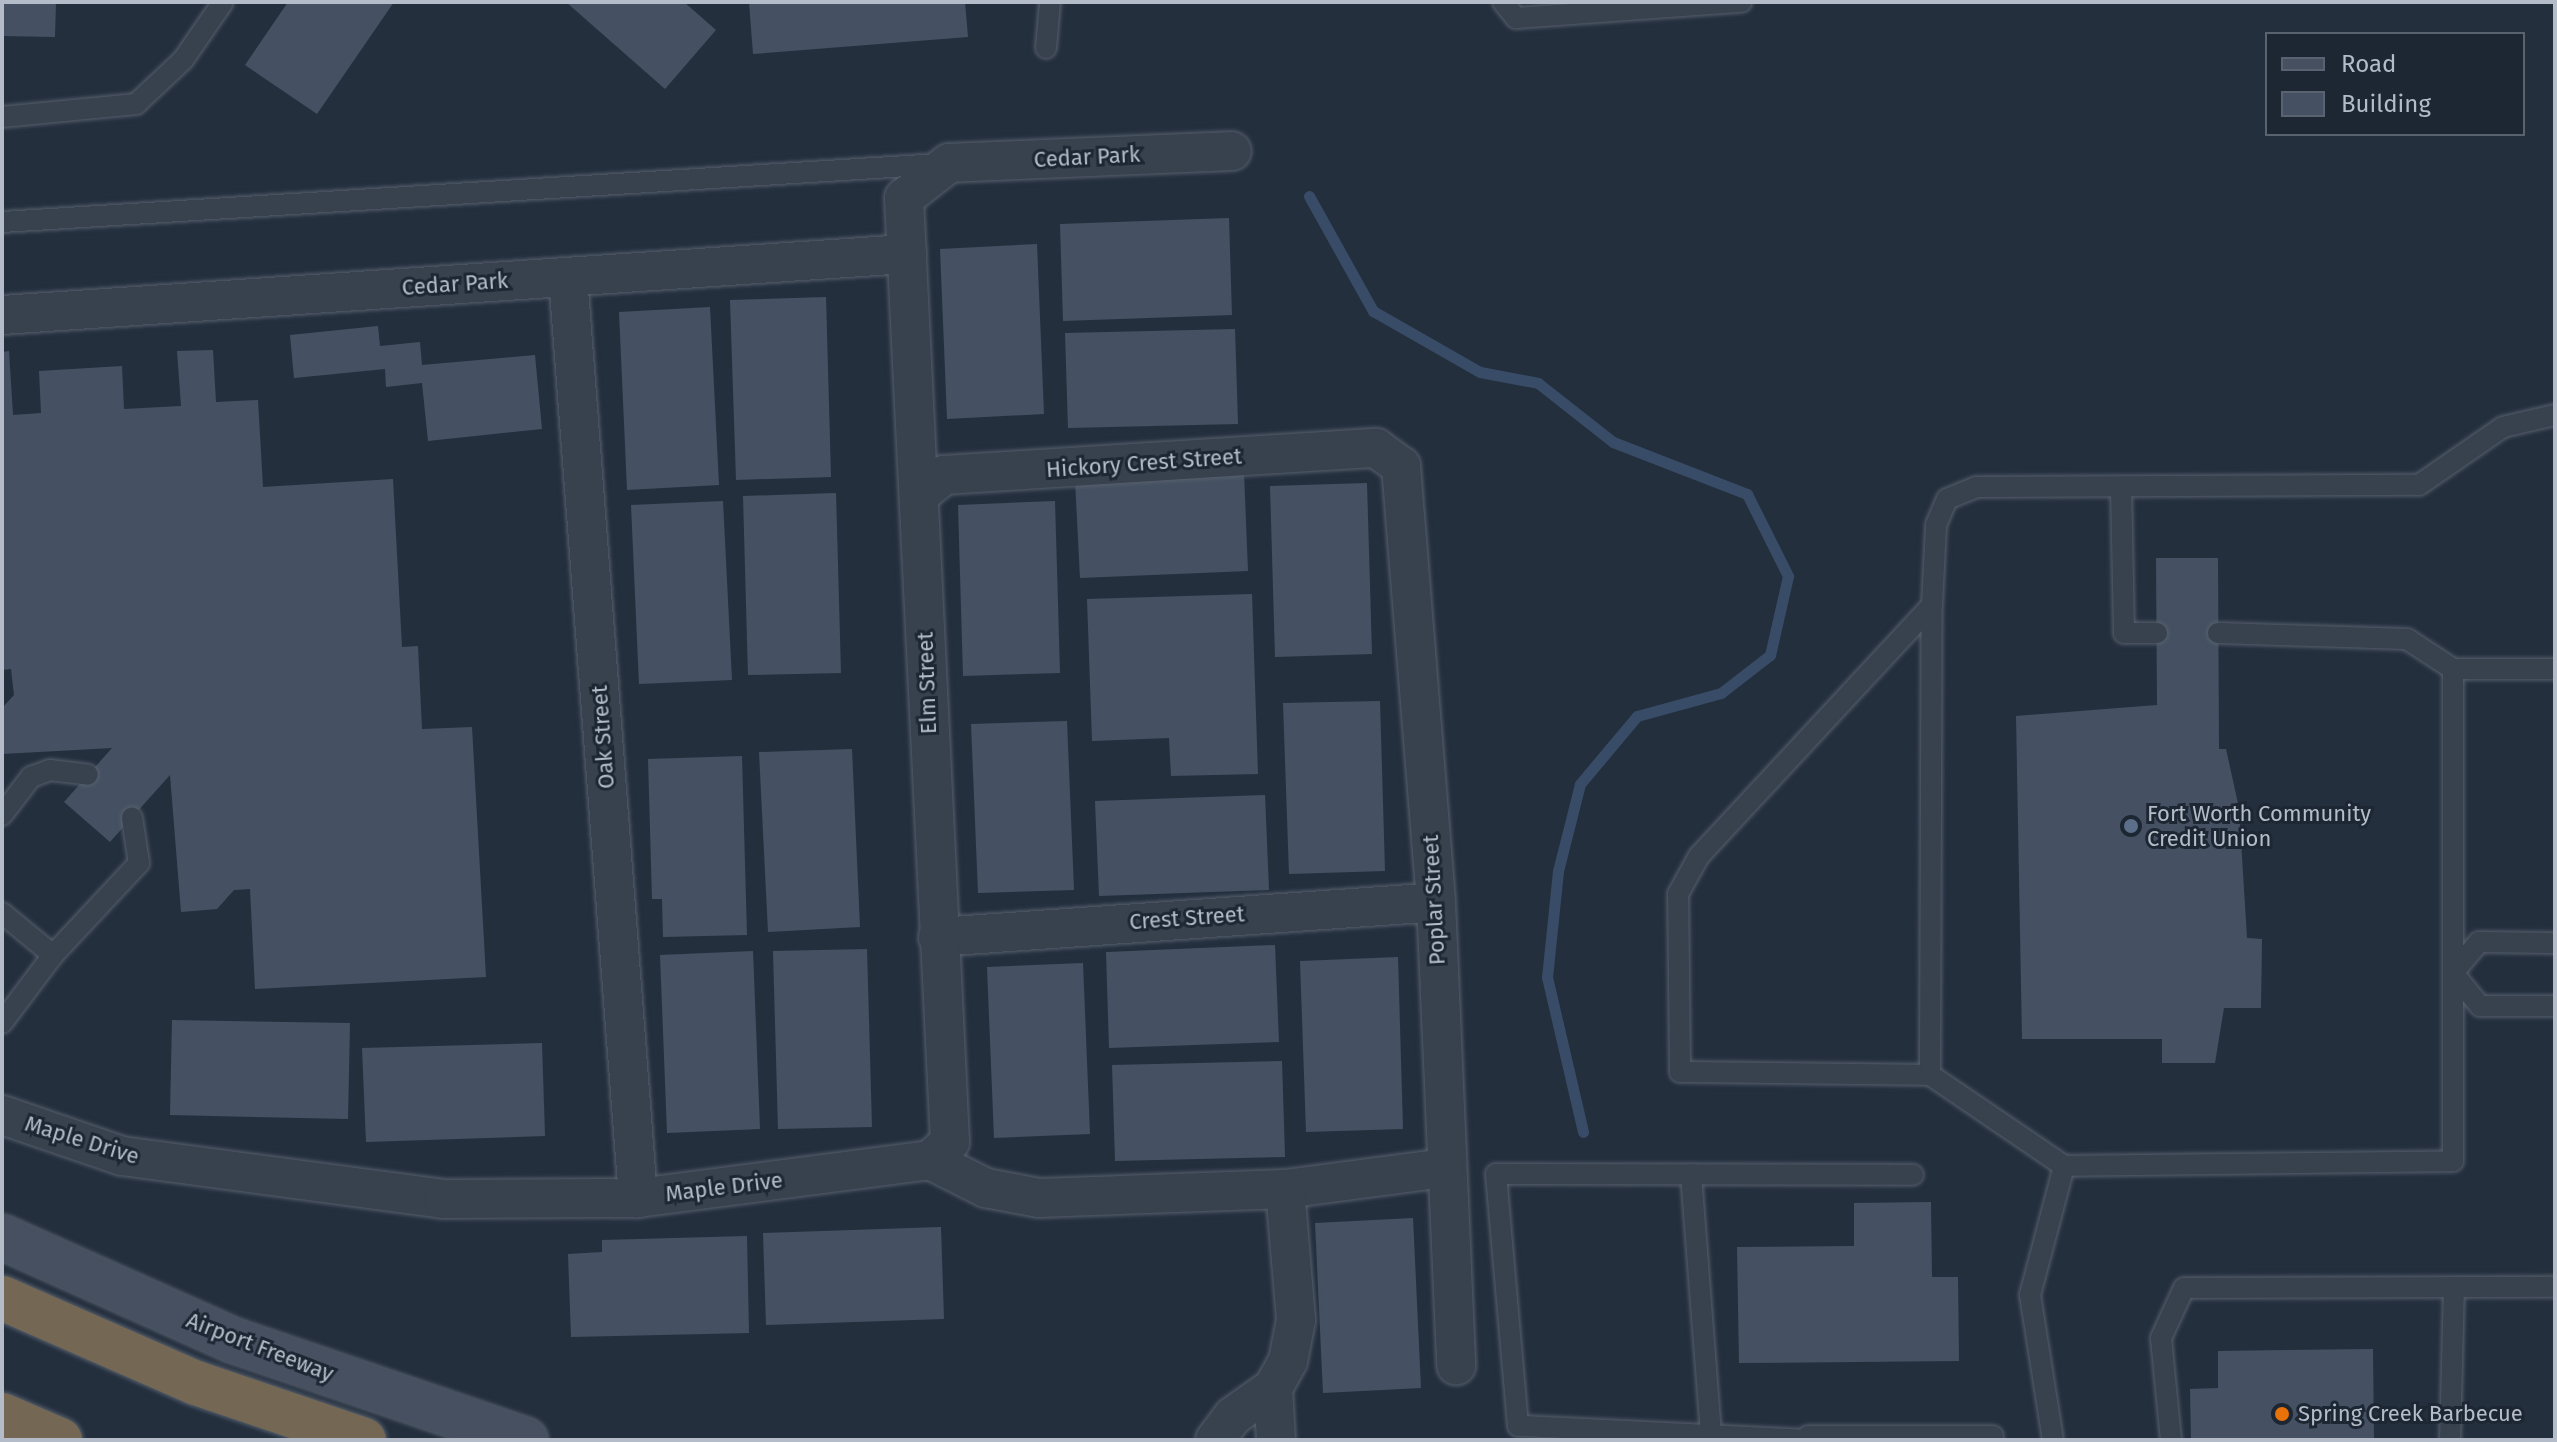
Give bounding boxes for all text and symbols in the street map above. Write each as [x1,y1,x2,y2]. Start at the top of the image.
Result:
legend [2265,32,2525,136]
text: Road [2341,50,2396,78]
text: Building [2341,90,2431,118]
street label: Cedar Park [1033,141,1141,173]
street label: Cedar Park [401,267,509,301]
street label: Hickory Crest Street [1045,443,1243,483]
street label: Elm Street [912,631,942,735]
street label: Oak Street [586,684,620,790]
place label: Fort Worth Community Credit Union [2147,800,2371,852]
marker: Fort Worth Community Credit Union [2122,817,2140,835]
street label: Poplar Street [1417,834,1451,966]
street label: Crest Street [1128,901,1246,935]
street label: Maple Drive [22,1110,142,1170]
street label: Maple Drive [664,1167,784,1207]
street label: Airport Freeway [183,1307,337,1387]
place label: Spring Creek Barbecue [2298,1401,2523,1427]
marker: Spring Creek Barbecue [2273,1405,2291,1423]

